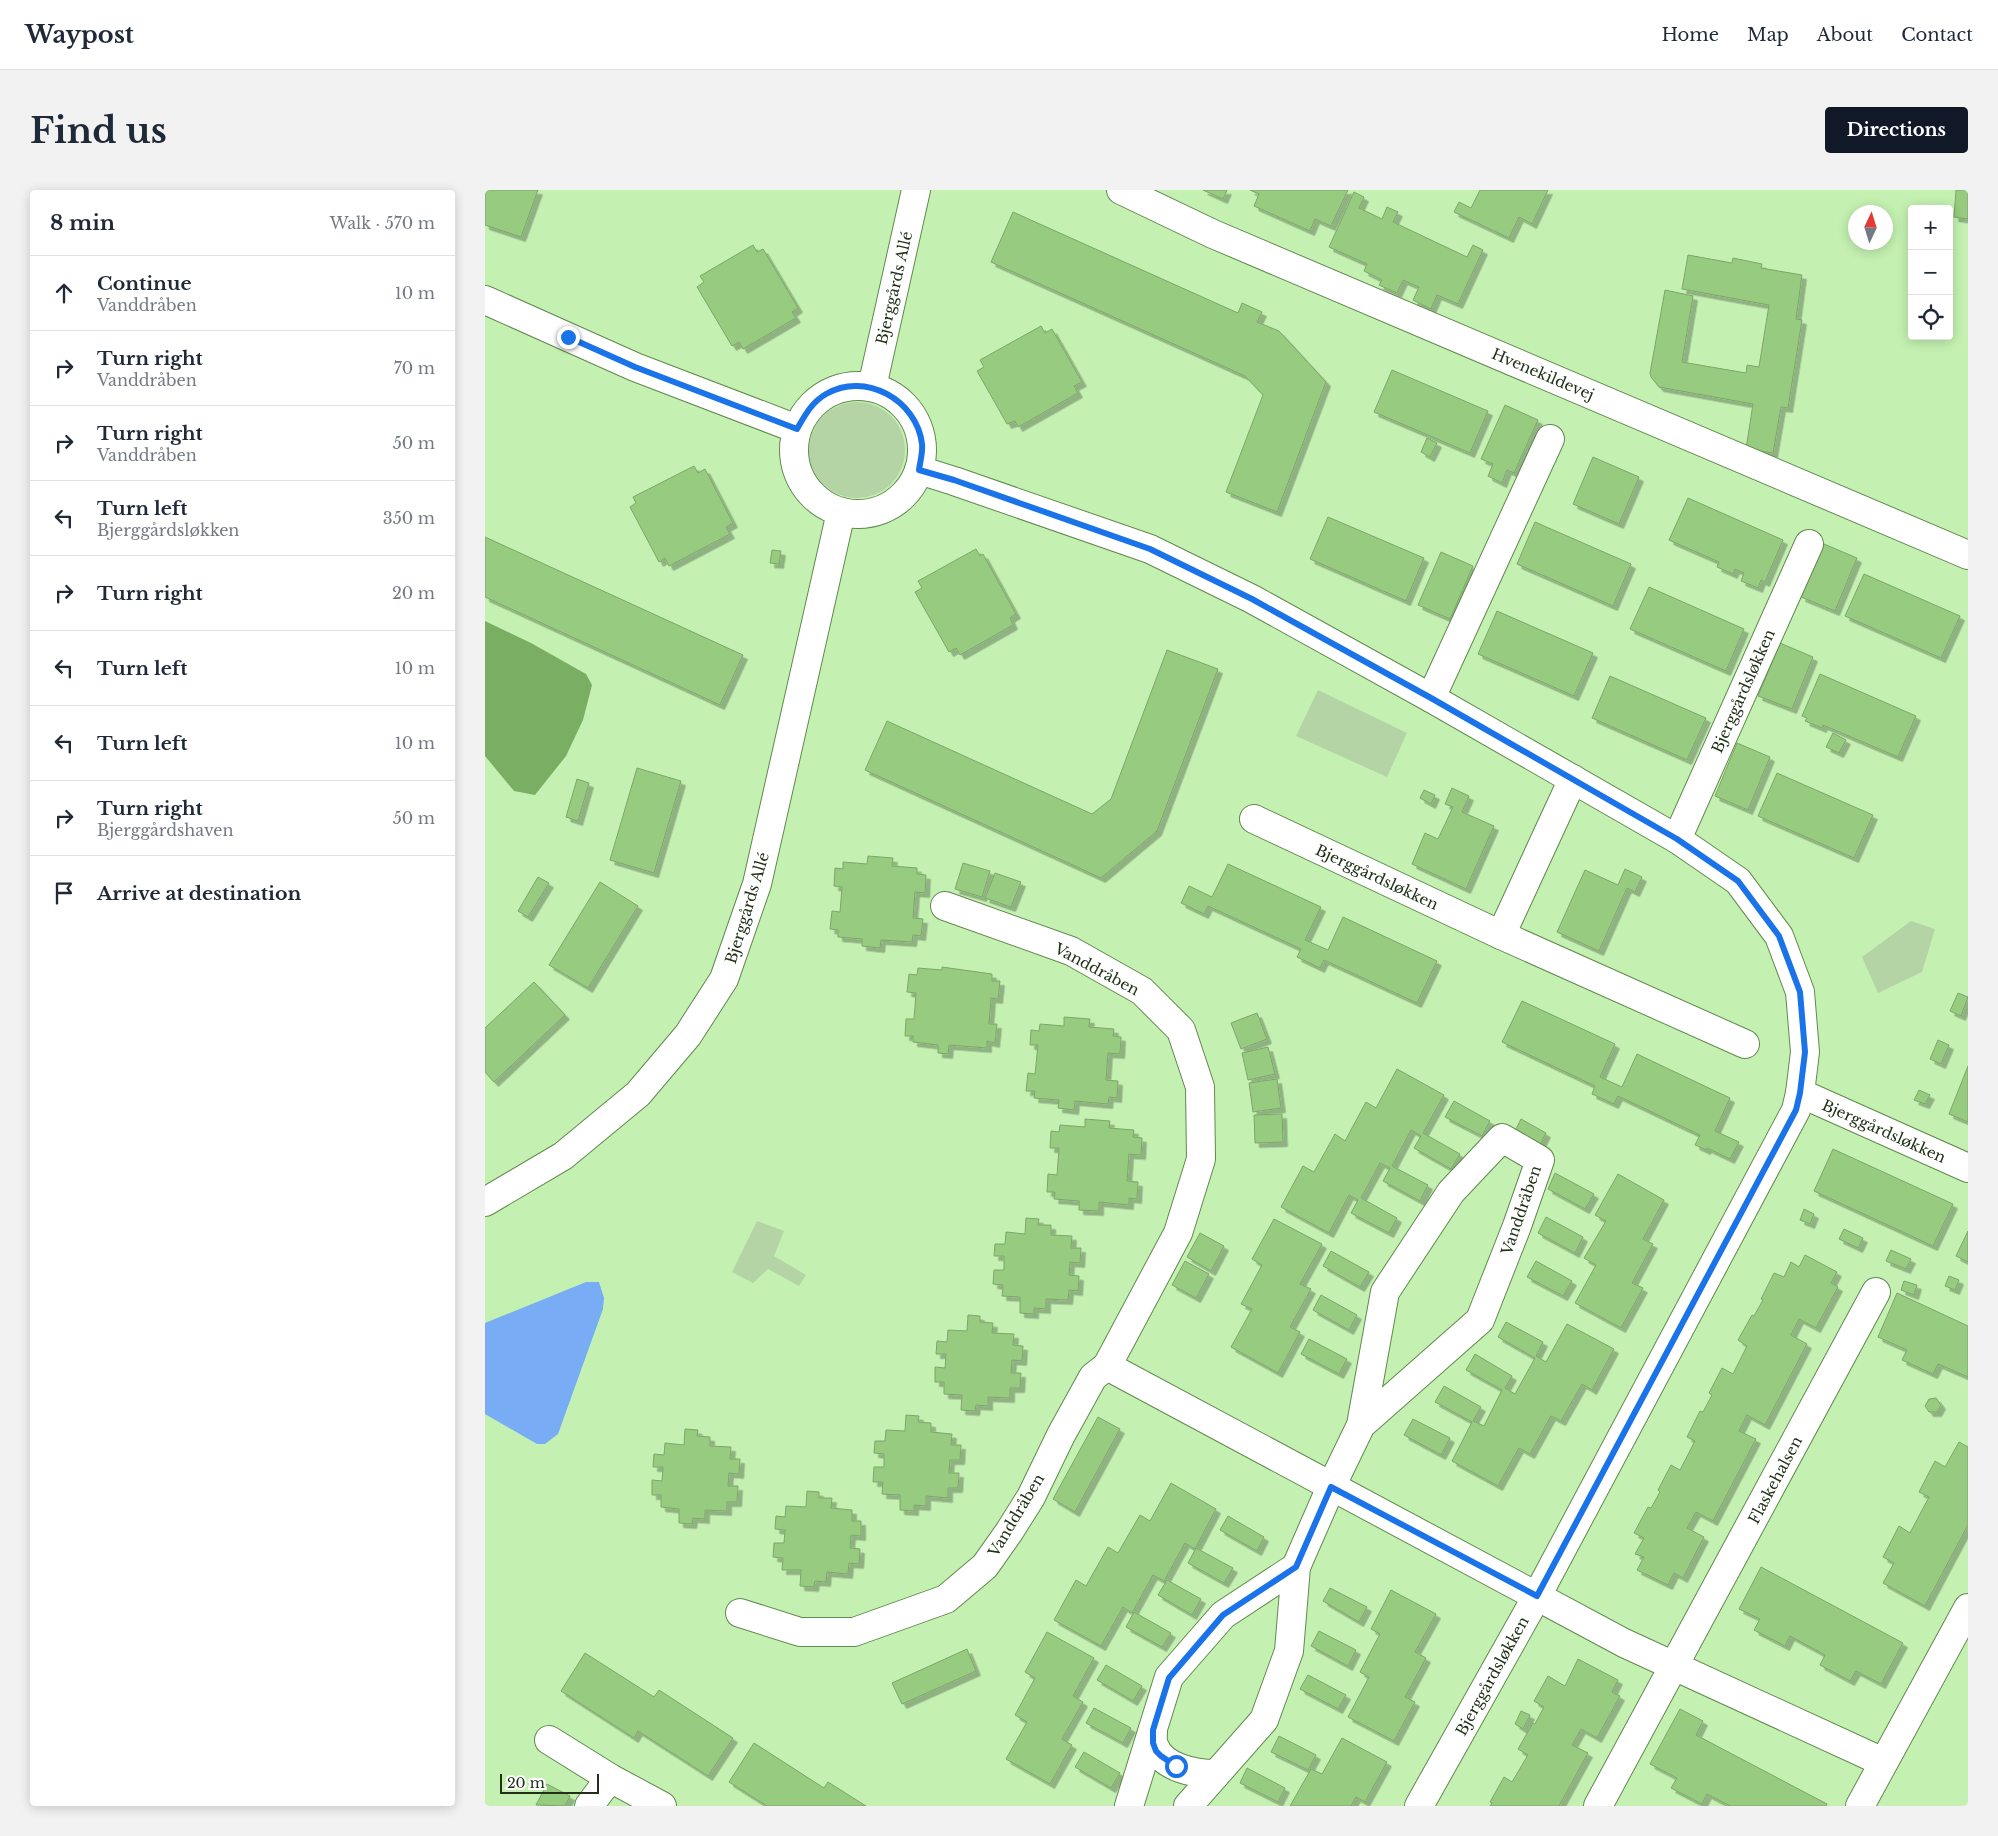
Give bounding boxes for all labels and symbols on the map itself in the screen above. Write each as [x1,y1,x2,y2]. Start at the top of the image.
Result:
north arrow [1848,205,1893,250]
street label: Bjerggårds Allé [872,230,916,346]
route end [557,326,580,349]
street label: Hvenekildevej [1489,344,1597,404]
street label: Bjerggårdsløkken [1707,626,1779,756]
street label: Bjerggårdsløkken [1313,840,1441,914]
street label: Bjerggårds Allé [721,850,773,966]
street label: Vanddråben [1050,938,1143,999]
street label: Bjerggårdsløkken [1819,1095,1949,1167]
street label: Vanddråben [1496,1163,1545,1258]
street label: Flaskehalsen [1744,1433,1806,1527]
street label: Vanddråben [983,1470,1048,1561]
street label: Bjerggårdsløkken [1451,1613,1533,1739]
route start [1165,1755,1188,1778]
scale bar [500,1771,599,1794]

